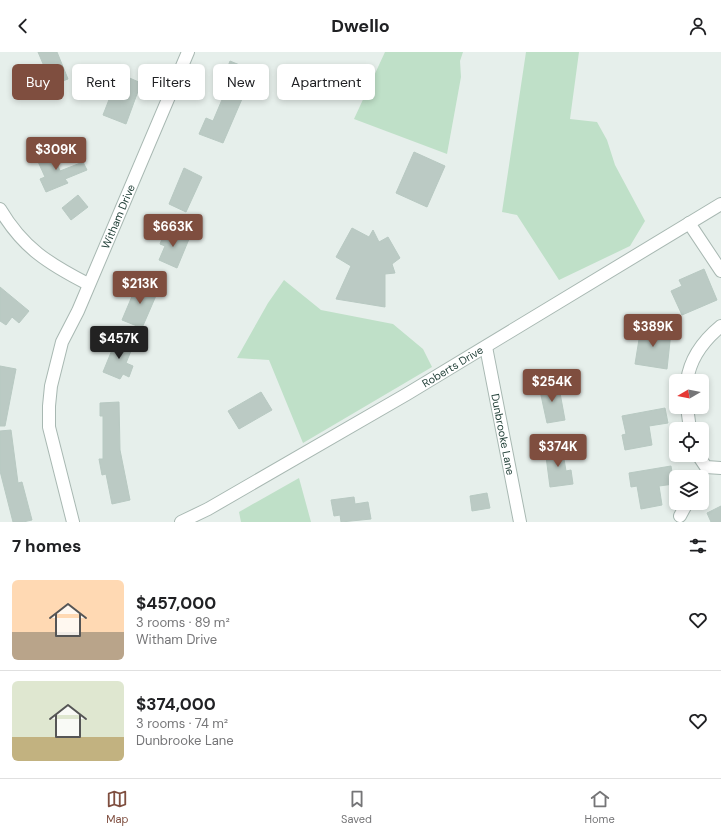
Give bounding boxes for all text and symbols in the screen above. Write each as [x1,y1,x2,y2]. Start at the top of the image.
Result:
text: Dwello [331,14,390,38]
icon: back [12,15,34,37]
icon: person [687,15,709,37]
chip: Buy [12,64,64,100]
chip: Rent [72,64,130,100]
chip: Filters [138,64,205,100]
chip: New [213,64,269,100]
chip: Apartment [277,64,375,100]
pin: $309K [28,137,84,171]
text: $309K [35,141,77,158]
street label: Witham Drive [98,182,138,251]
pin: $663K [145,214,201,248]
text: $663K [153,218,193,235]
pin: $213K [112,271,168,305]
text: $213K [122,275,158,292]
pin: $389K [625,314,681,348]
text: $389K [633,318,673,335]
pin: $457K [91,326,147,360]
text: $457K [99,330,139,347]
street label: Roberts Drive [419,343,486,390]
pin: $254K [524,369,580,403]
text: $254K [532,373,572,390]
north arrow [669,374,709,414]
map controls [669,374,709,510]
street label: Dunbrooke Lane [488,392,518,476]
button: locate [669,422,709,462]
pin: $374K [530,434,586,468]
text: $374K [539,438,577,455]
button: layers [669,470,709,510]
text: 7 homes [12,535,81,557]
icon: filters [687,535,709,557]
text: $457,000 [136,592,216,614]
icon: home [44,596,92,644]
icon: heart [687,609,709,631]
text: 3 rooms · 89 m² [136,614,230,631]
text: Witham Drive [136,631,217,648]
text: $374,000 [136,693,216,715]
icon: home [44,697,92,745]
icon: heart [687,710,709,732]
text: 3 rooms · 74 m² [136,715,228,732]
text: Dunbrooke Lane [136,732,234,749]
tab: Map [106,788,128,826]
tab: Saved [341,788,372,826]
tab: Home [585,788,615,826]

